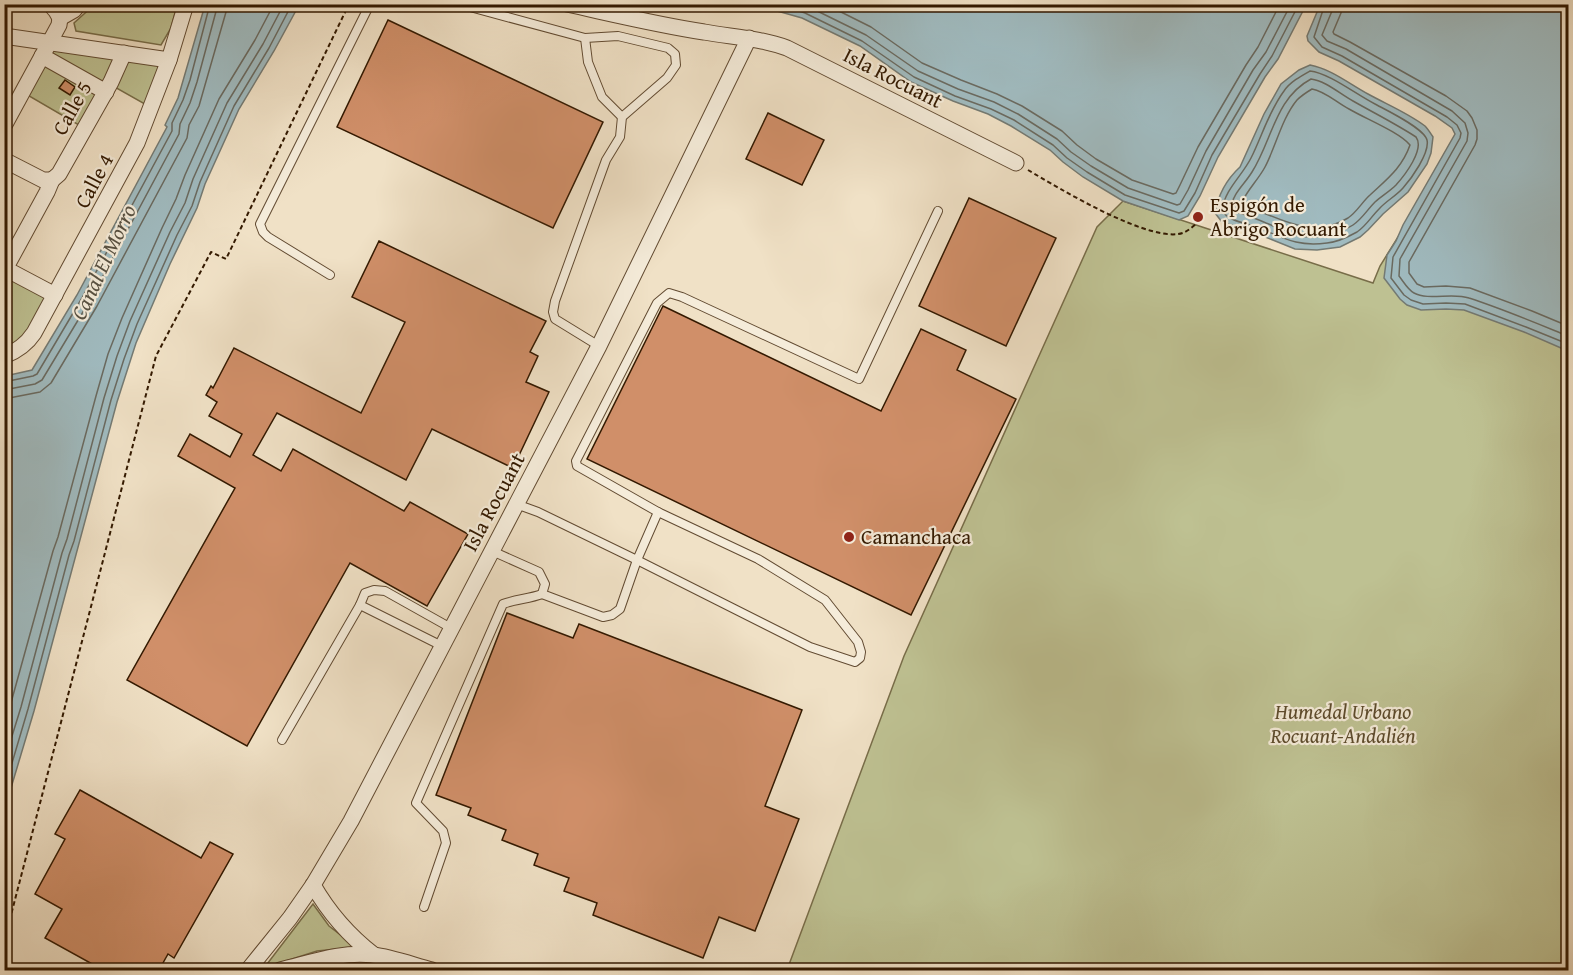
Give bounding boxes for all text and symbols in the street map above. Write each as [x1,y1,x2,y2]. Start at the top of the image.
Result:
street label: Isla Rocuant [838,39,949,116]
street label: Calle 5 [44,75,99,141]
street label: Calle 4 [66,148,121,214]
place label: Espigón de Abrigo Rocuant [1210,189,1347,244]
water label: Canal El Morro [62,199,144,325]
marker: Espigón de Abrigo Rocuant [1191,210,1205,224]
street label: Isla Rocuant [455,446,533,557]
place label: Camanchaca [861,521,971,552]
marker: Camanchaca [842,530,856,544]
park label: Humedal Urbano Rocuant-Andalién [1269,696,1416,751]

